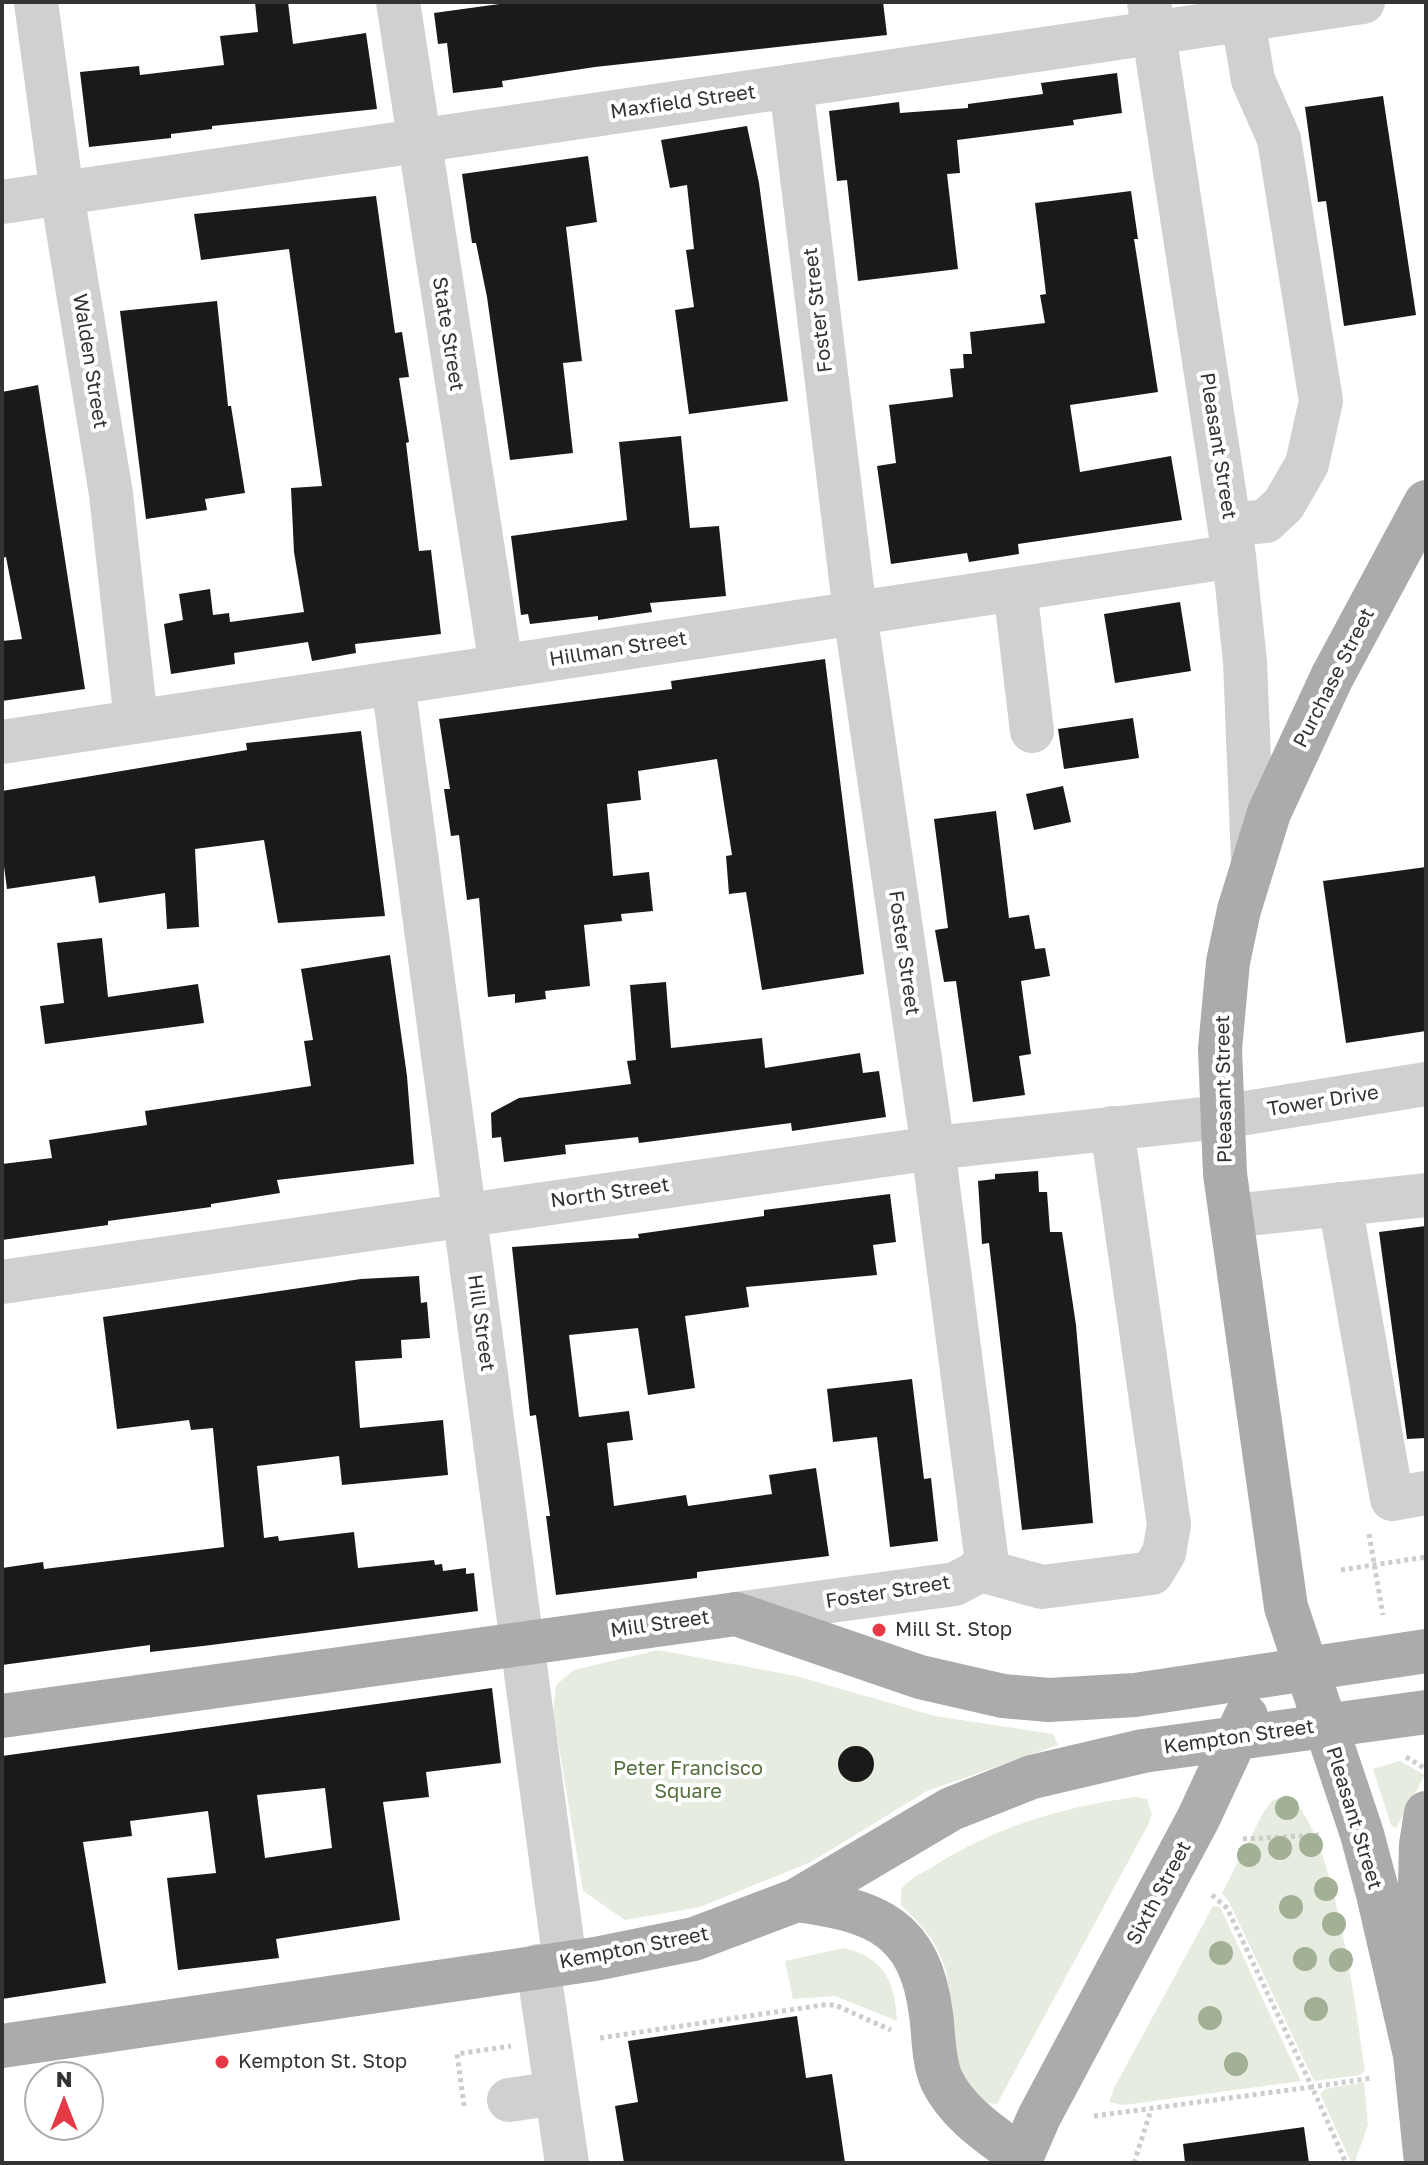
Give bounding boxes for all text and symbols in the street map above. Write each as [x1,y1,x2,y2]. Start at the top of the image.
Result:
street label: Maxfield Street [609,80,757,124]
street label: Foster Street [798,246,838,374]
street label: State Street [427,275,469,393]
street label: Walden Street [67,292,113,430]
street label: Pleasant Street [1195,371,1241,521]
street label: Purchase Street [1288,604,1380,752]
street label: Hillman Street [548,626,688,672]
street label: Foster Street [883,889,925,1017]
street label: Pleasant Street [1211,1015,1237,1163]
street label: Tower Drive [1266,1080,1380,1122]
street label: North Street [549,1173,671,1213]
street label: Hill Street [462,1273,500,1373]
street label: Foster Street [824,1570,952,1614]
street label: Mill Street [609,1605,711,1643]
place label: Mill St. Stop [895,1618,1012,1642]
marker: Mill St. Stop [870,1621,888,1639]
street label: Kempton Street [1162,1715,1316,1759]
street label: Pleasant Street [1321,1744,1387,1892]
park label: Peter Francisco Square [613,1757,763,1804]
street label: Sixth Street [1122,1837,1196,1949]
street label: Kempton Street [557,1922,711,1974]
place label: Kempton St. Stop [238,2050,407,2074]
marker: Kempton St. Stop [213,2053,231,2071]
north arrow [24,2061,104,2141]
text: N [56,2065,72,2092]

